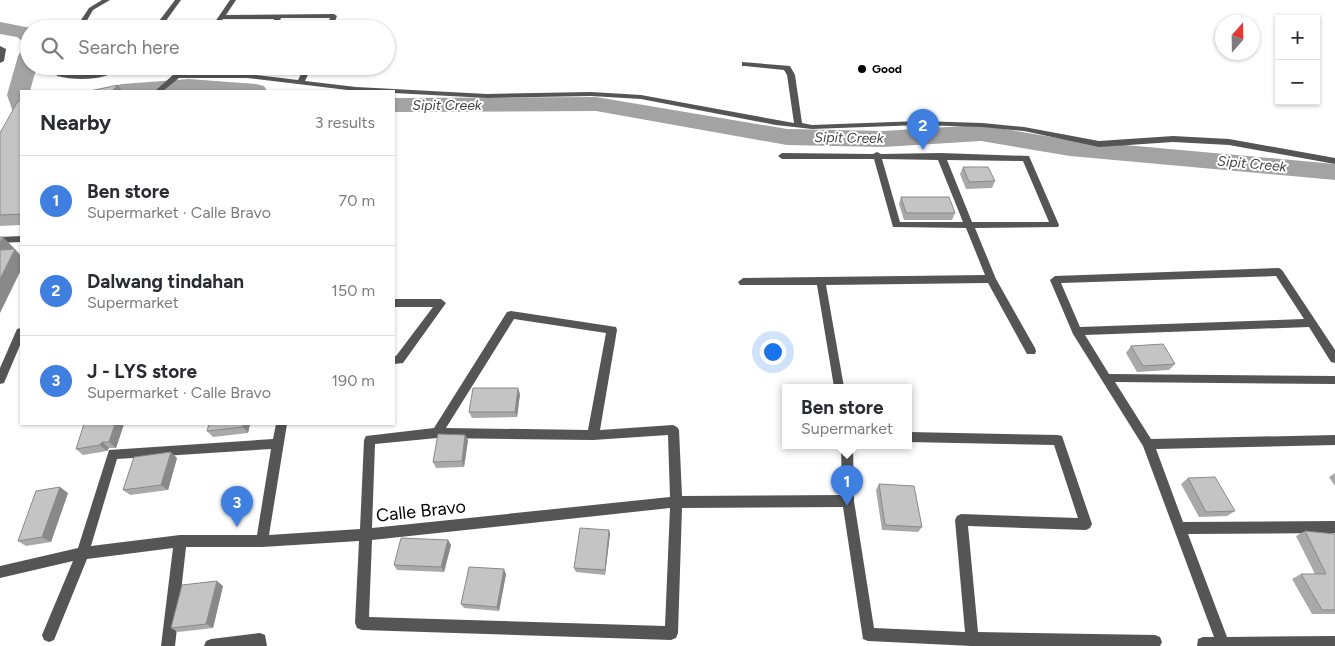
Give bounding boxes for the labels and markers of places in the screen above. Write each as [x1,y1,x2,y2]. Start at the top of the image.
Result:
place label: Good [872,62,902,76]
marker: Good [856,63,868,75]
pin: 2 [907,109,939,150]
pin: 1 [831,465,863,506]
pin: 3 [221,486,253,527]

